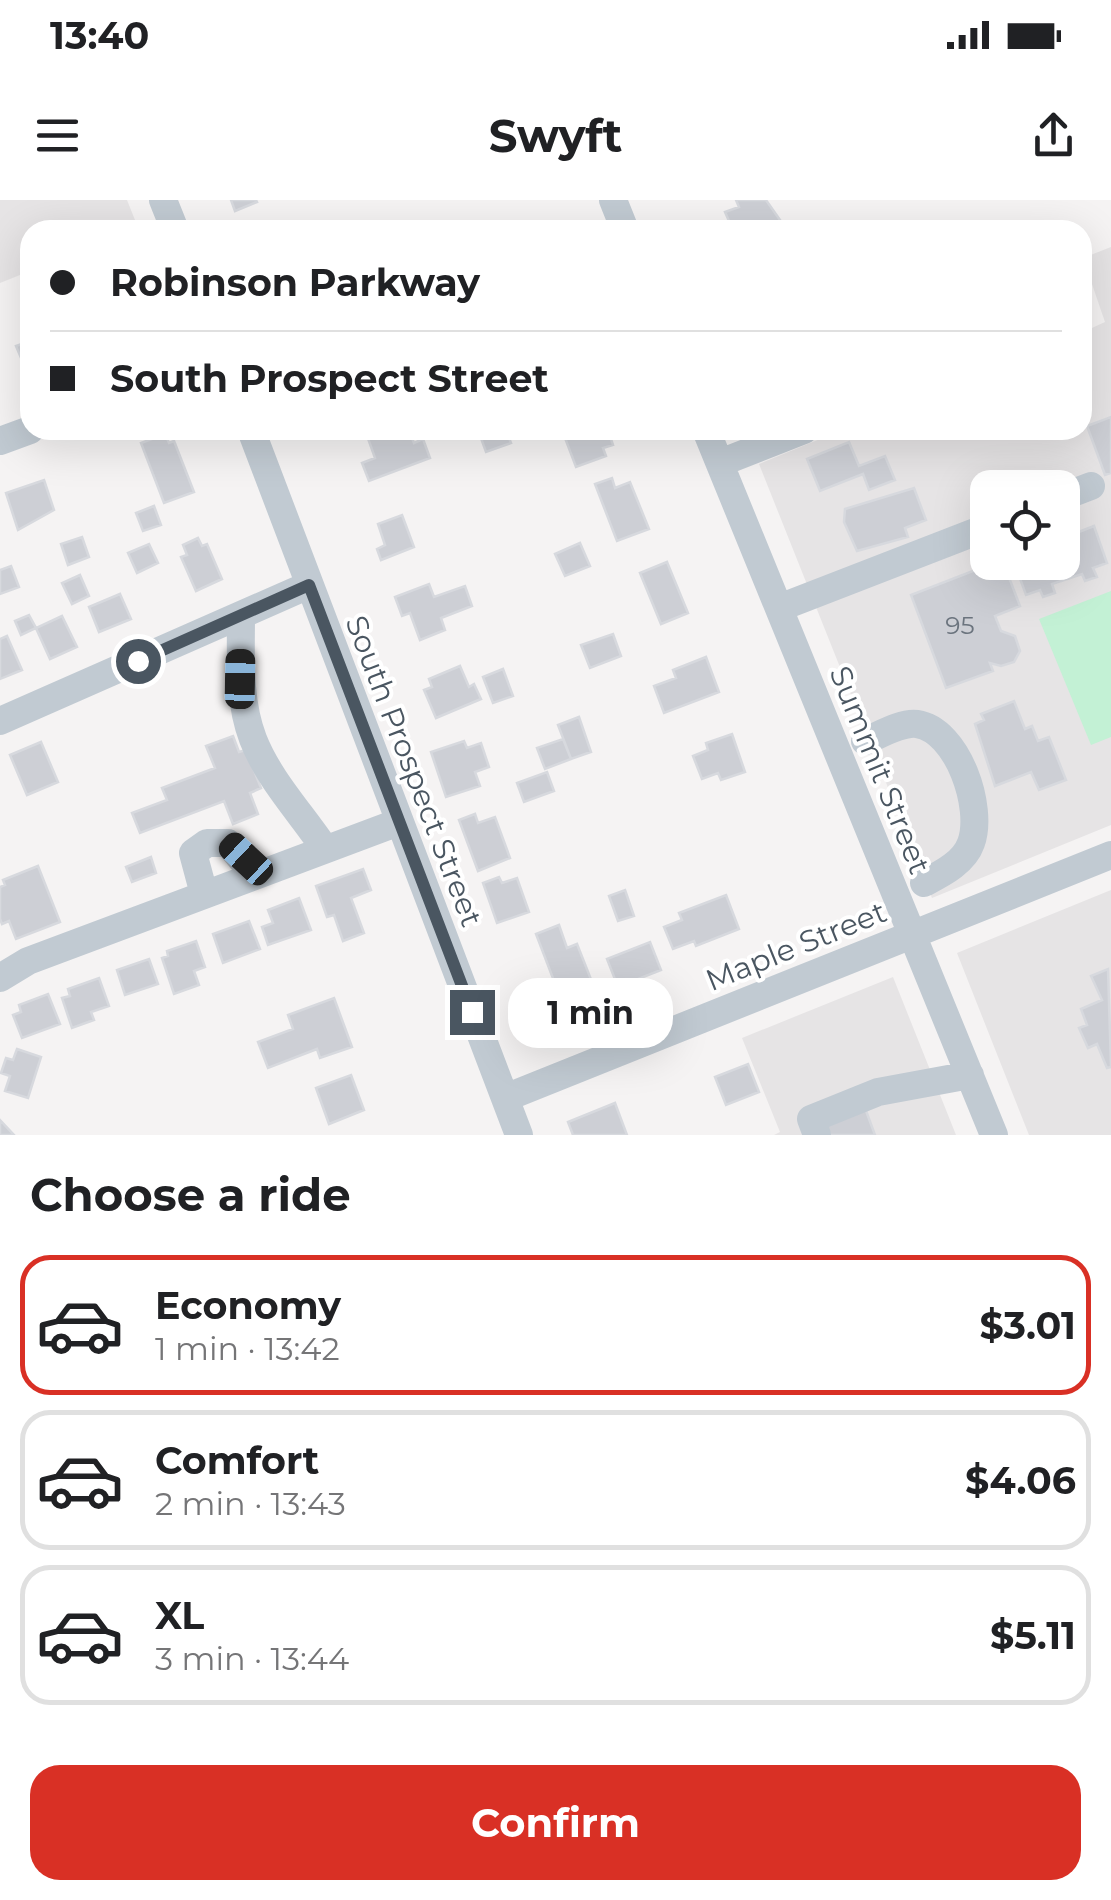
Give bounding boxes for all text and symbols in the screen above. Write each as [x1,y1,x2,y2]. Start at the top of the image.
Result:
text: 13:40 [50,12,149,59]
icon: menu [30,108,85,163]
text: Swyft [489,108,622,163]
icon: share [1026,108,1081,163]
text: Robinson Parkway [110,259,480,306]
text: South Prospect Street [110,355,549,402]
map controls [970,470,1080,580]
button: locate [970,470,1080,580]
street label: South Prospect Street [338,610,490,932]
house number: 95 [945,610,975,640]
route start [116,639,161,684]
car [224,649,256,709]
street label: Summit Street [821,661,939,879]
car [214,828,278,890]
street label: Maple Street [700,893,892,999]
callout: 1 min [507,977,672,1047]
route end [450,990,495,1035]
text: 1 min [547,993,634,1032]
text: Choose a ride [30,1167,351,1222]
icon: car [35,1280,125,1370]
text: Economy [155,1282,341,1329]
text: $3.01 [979,1302,1076,1349]
text: 1 min · 13:42 [155,1329,340,1368]
icon: car [35,1435,125,1525]
text: Comfort [155,1437,319,1484]
text: $4.06 [965,1457,1076,1504]
text: 2 min · 13:43 [155,1484,346,1523]
icon: car [35,1590,125,1680]
text: XL [155,1592,204,1639]
text: $5.11 [990,1612,1076,1659]
text: 3 min · 13:44 [155,1639,349,1678]
button: Confirm [30,1765,1081,1880]

